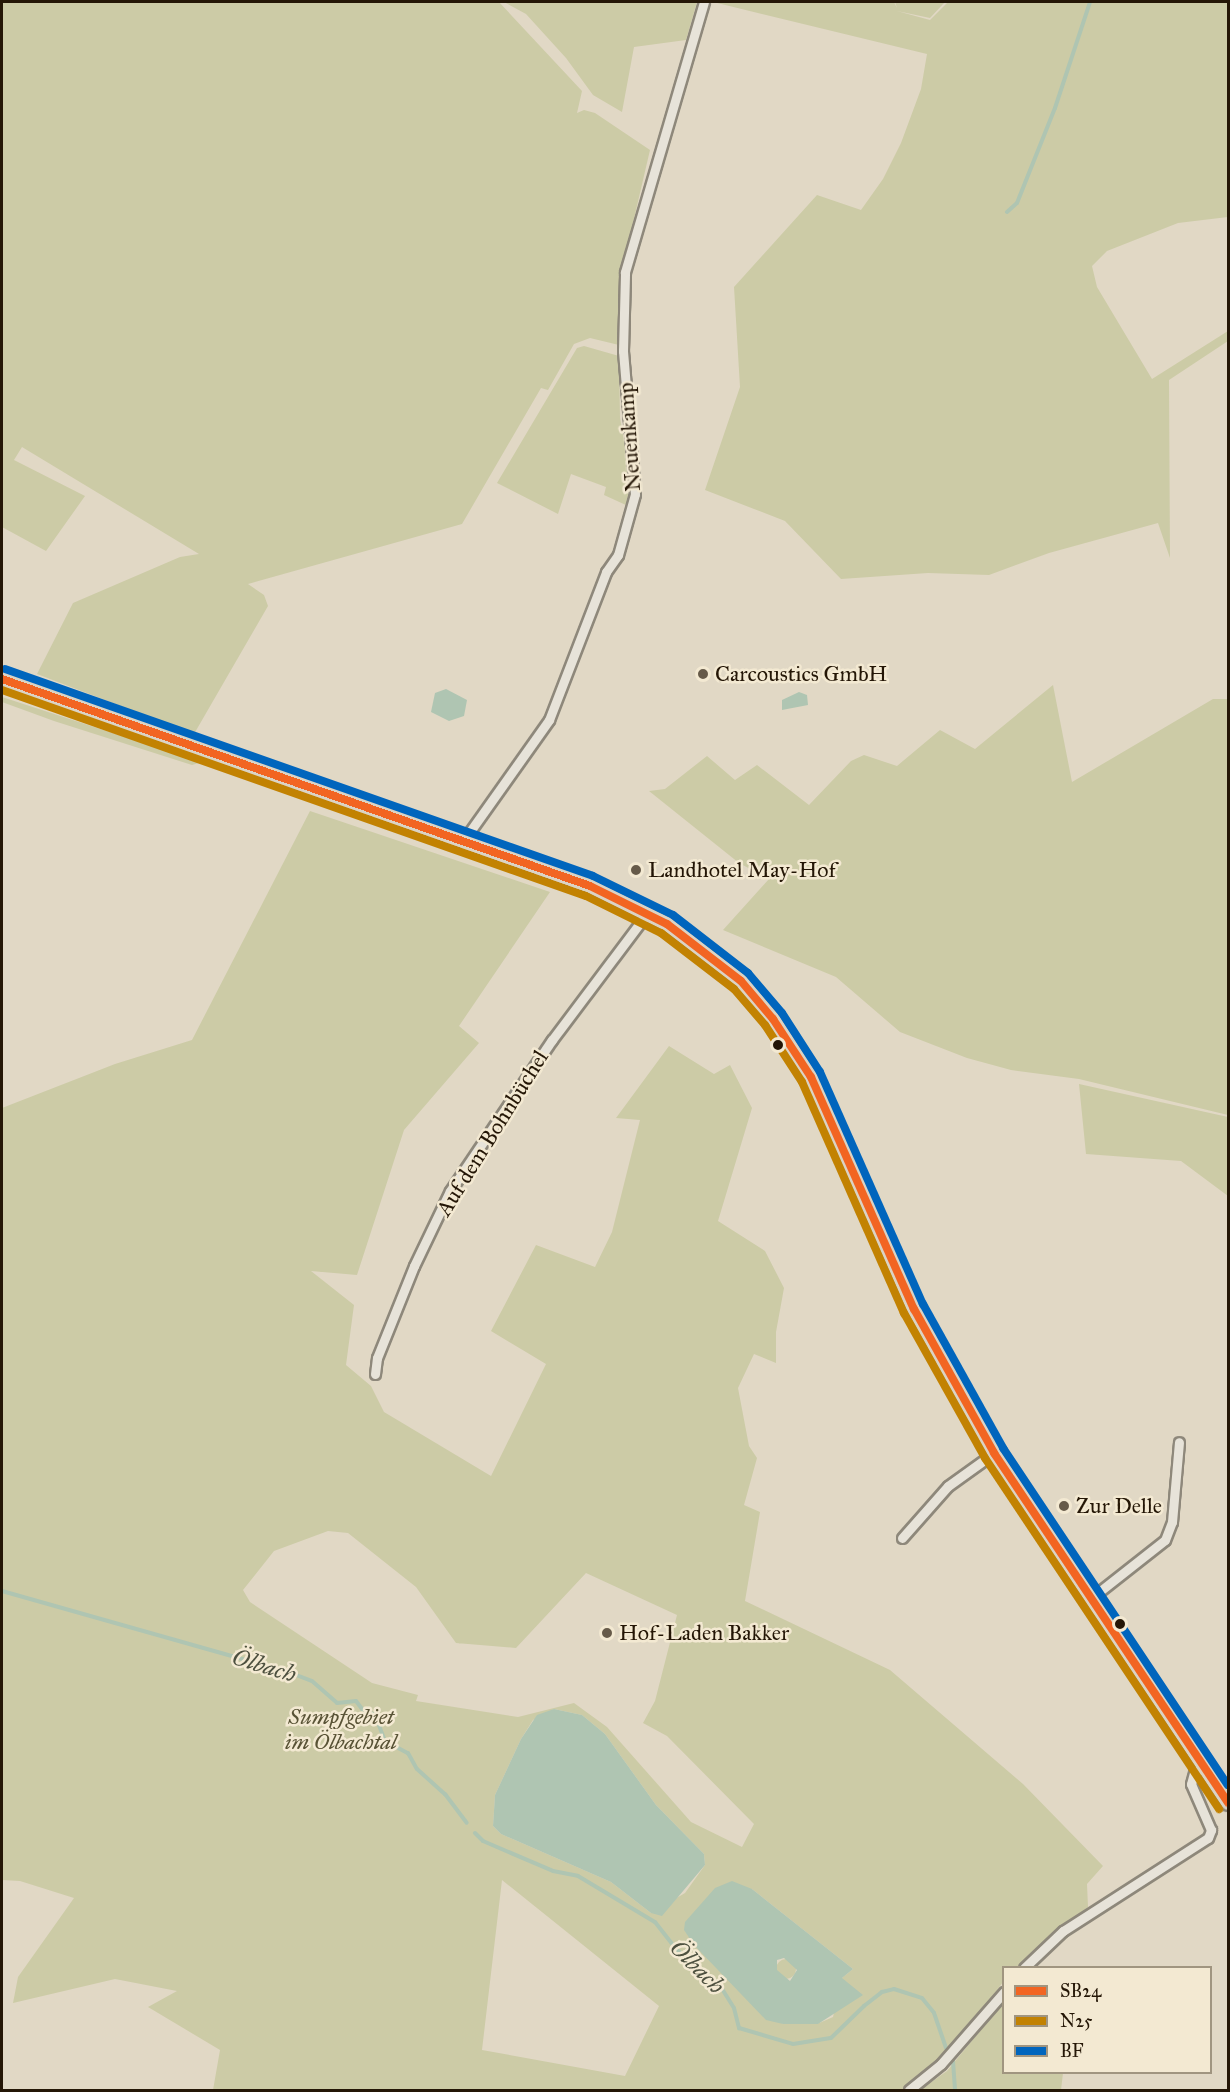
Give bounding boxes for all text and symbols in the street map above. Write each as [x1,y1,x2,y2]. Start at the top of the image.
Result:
street label: Neuenkamp [612,382,646,492]
place label: Carcoustics GmbH [715,661,887,687]
marker: Carcoustics GmbH [696,667,710,681]
place label: Landhotel May-Hof [648,857,836,883]
marker: Landhotel May-Hof [629,863,643,877]
unlabelled marker [772,1039,784,1051]
street label: Auf dem Bohnbüchel [430,1045,554,1221]
place label: Zur Delle [1076,1493,1162,1519]
marker: Zur Delle [1057,1499,1071,1513]
unlabelled marker [1114,1618,1126,1630]
place label: Hof-Laden Bakker [619,1620,789,1646]
marker: Hof-Laden Bakker [600,1626,614,1640]
water label: Ölbach [229,1643,299,1689]
park label: Sumpfgebiet im Ölbachtal [285,1703,397,1754]
water label: Ölbach [664,1934,730,2000]
legend [1002,1966,1212,2074]
text: SB24 [1060,1980,1101,2002]
text: N25 [1060,2010,1092,2032]
text: BF [1060,2040,1084,2062]

